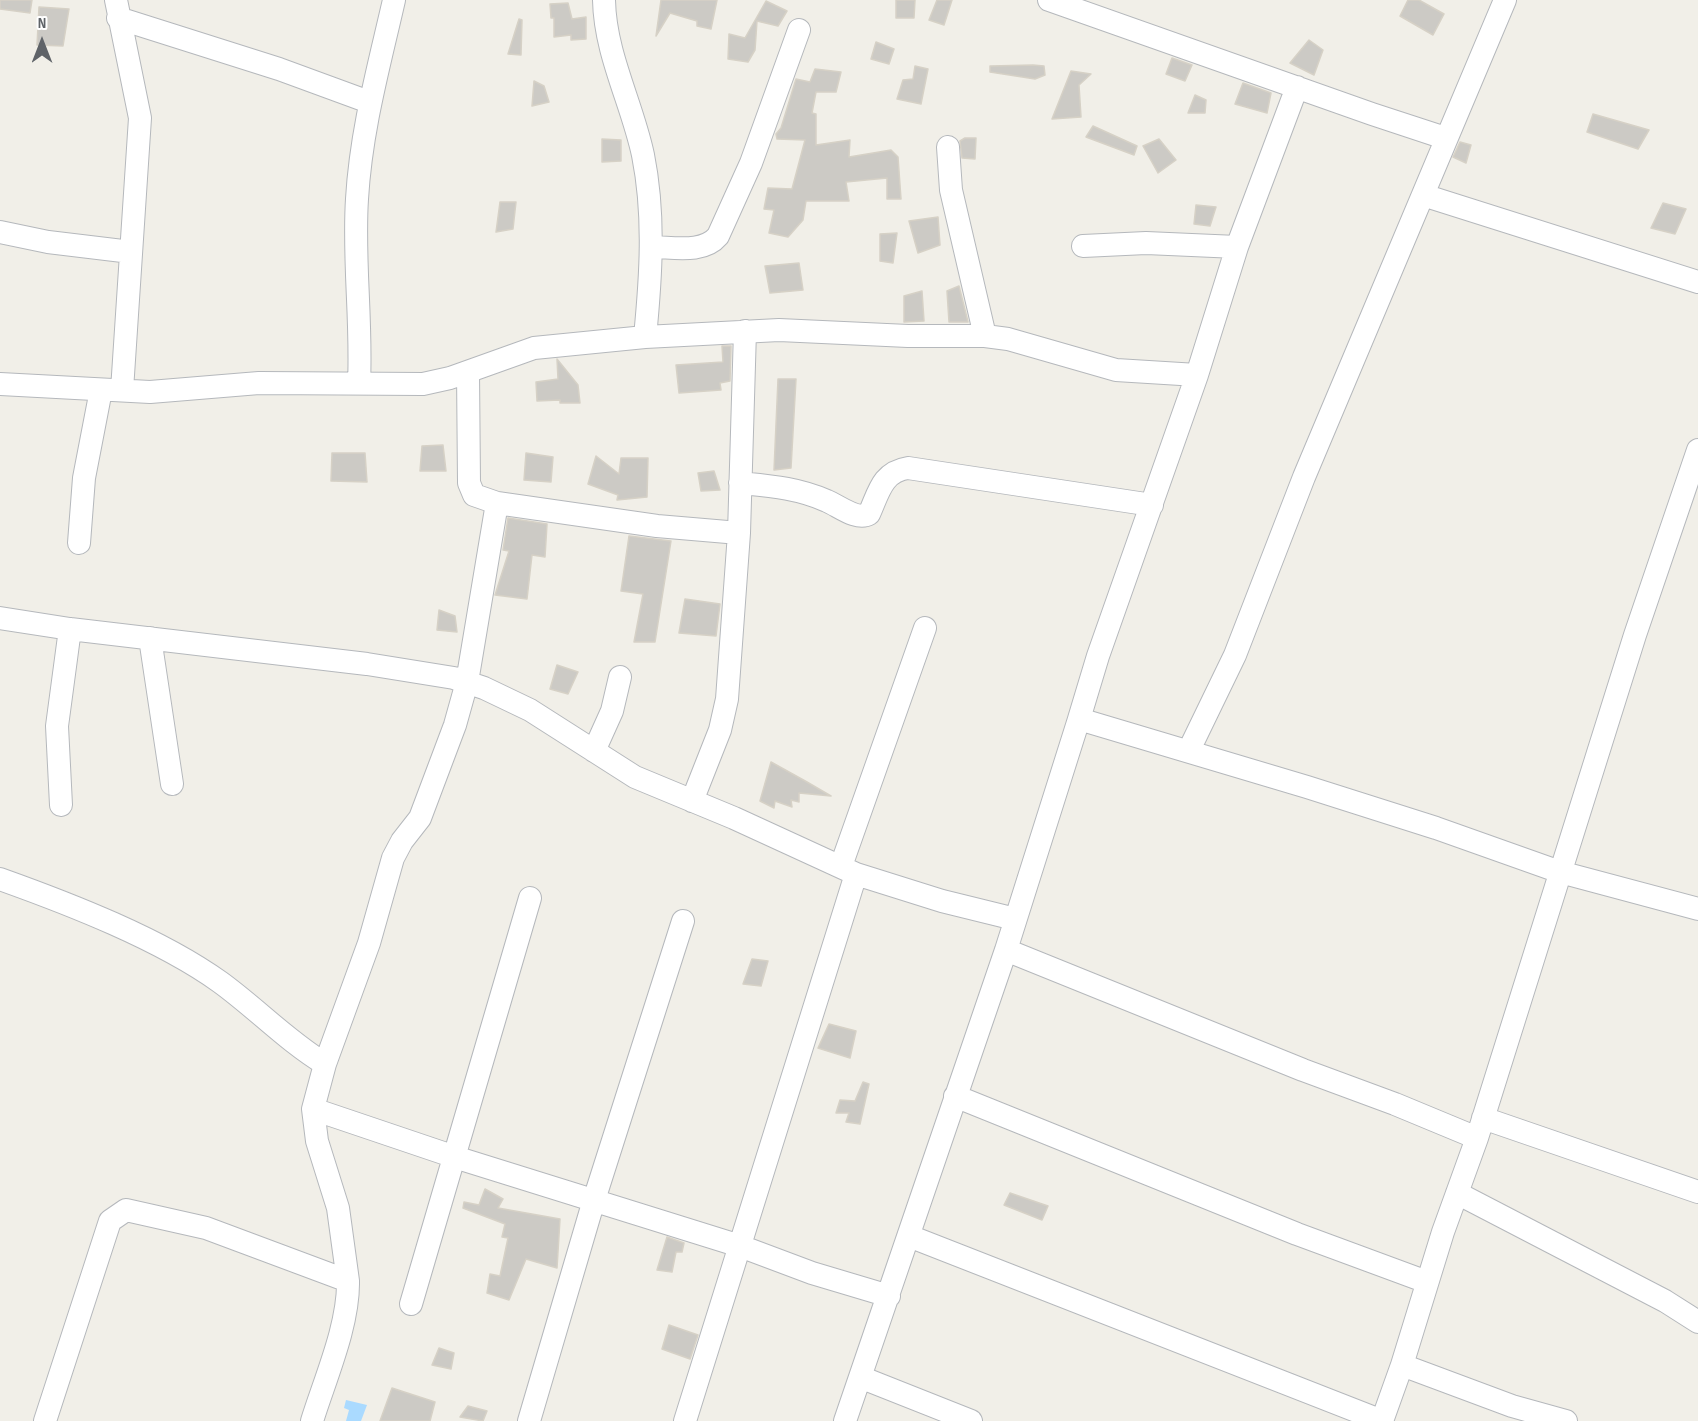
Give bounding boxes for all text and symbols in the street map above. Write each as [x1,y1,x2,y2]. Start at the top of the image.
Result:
north arrow [12,12,72,72]
text: N [38,14,46,33]

